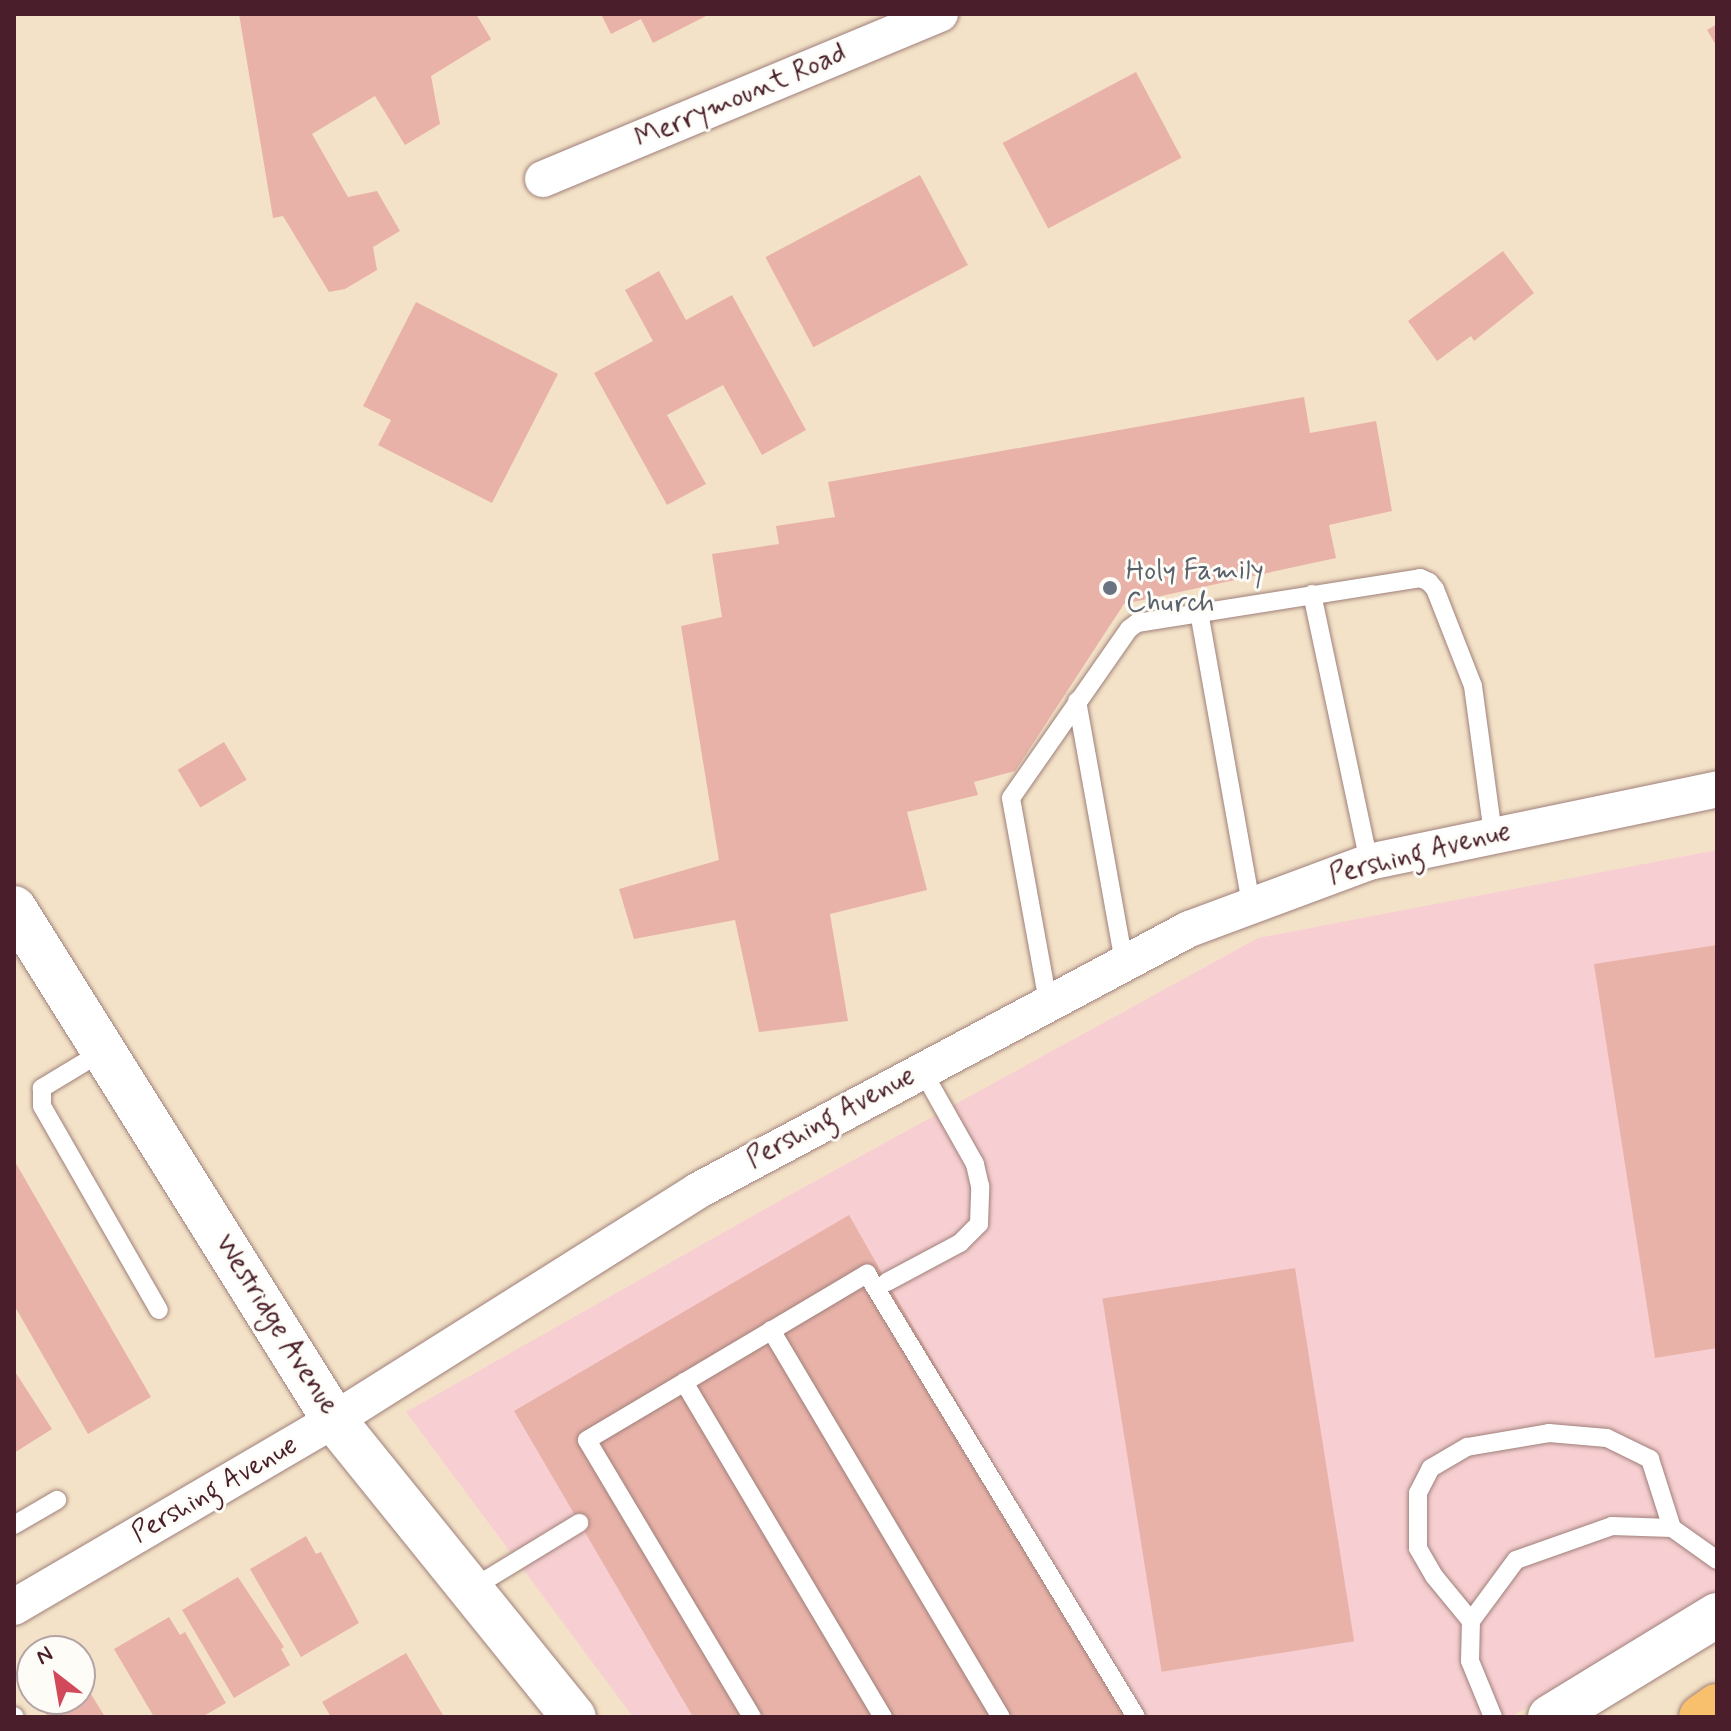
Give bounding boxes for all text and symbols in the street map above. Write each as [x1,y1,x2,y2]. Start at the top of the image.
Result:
street label: Merrymount Road [630,37,852,157]
place label: Holy Family Church [1126,555,1264,621]
marker: Holy Family Church [1101,579,1119,597]
street label: Pershing Avenue [1323,814,1517,894]
street label: Pershing Avenue [738,1058,924,1178]
street label: Westridge Avenue [206,1227,346,1423]
street label: Pershing Avenue [124,1427,306,1553]
north arrow [16,1635,96,1715]
text: N [31,1640,58,1672]

